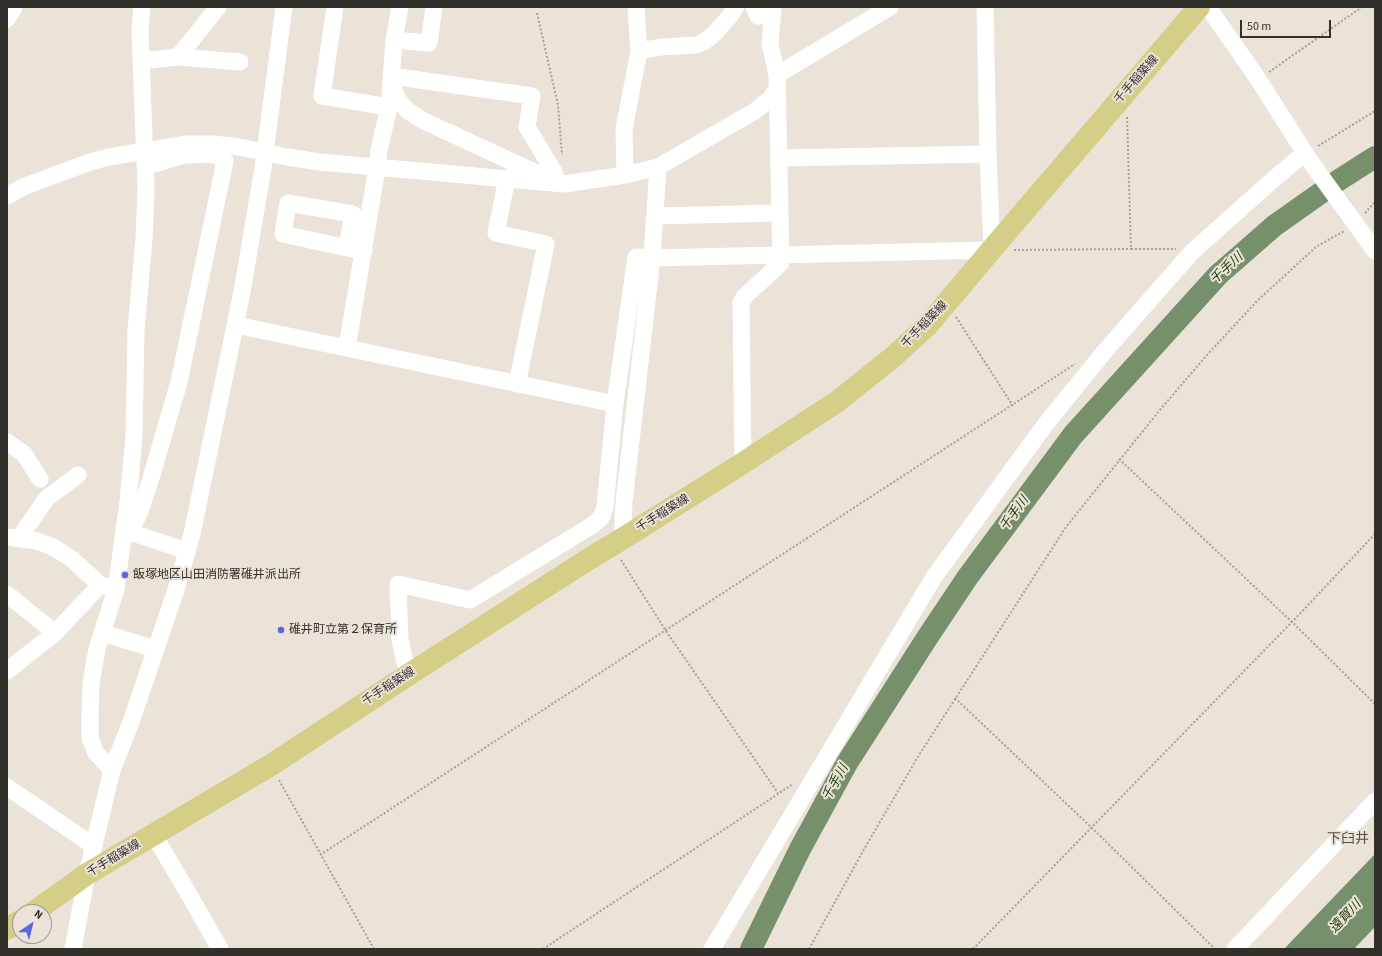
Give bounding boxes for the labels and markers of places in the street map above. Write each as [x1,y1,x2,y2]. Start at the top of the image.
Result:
place label: 飯塚地区山田消防署碓井派出所 [133,568,301,582]
marker: 飯塚地区山田消防署碓井派出所 [120,570,130,580]
place label: 碓井町立第２保育所 [289,623,397,637]
marker: 碓井町立第２保育所 [276,625,286,635]

